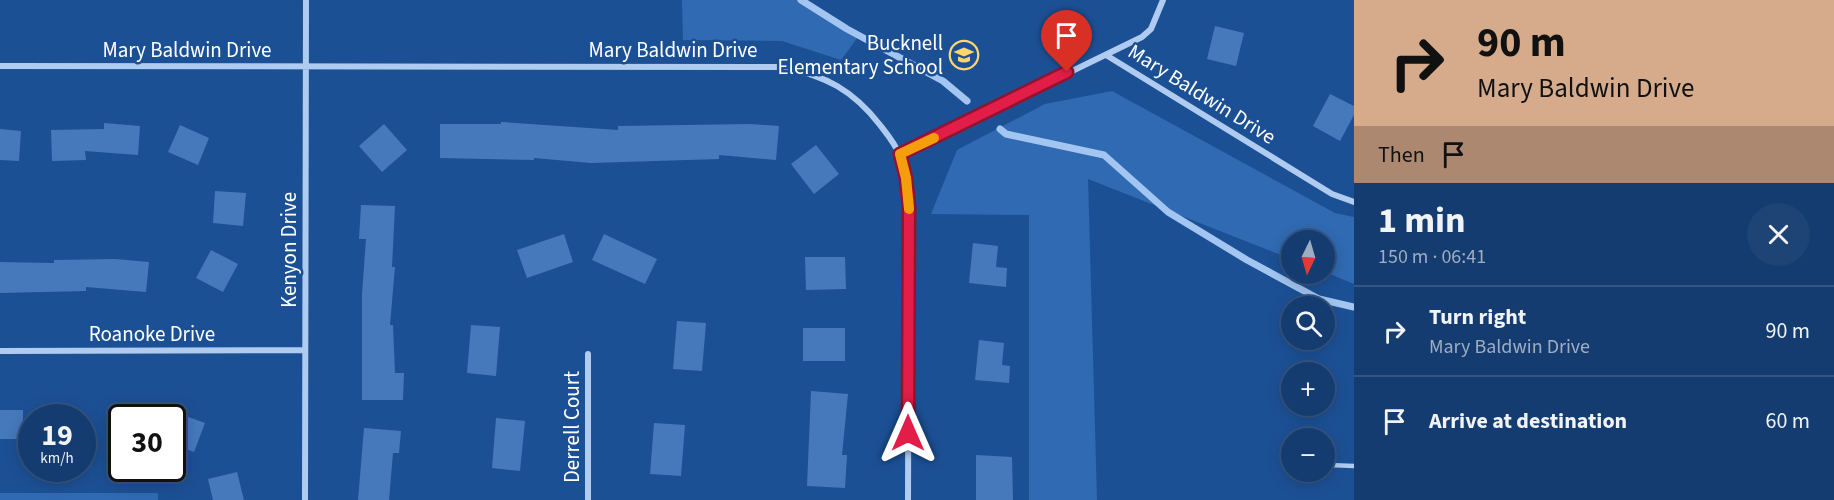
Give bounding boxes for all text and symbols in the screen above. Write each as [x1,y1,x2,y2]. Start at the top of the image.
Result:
pin [1041,10,1092,72]
text: 90 m [1477,13,1566,73]
icon: arrive [1050,19,1083,52]
icon: right [1378,24,1456,102]
place label: Bucknell Elementary School [777,28,943,82]
street label: Mary Baldwin Drive [102,35,272,65]
street label: Mary Baldwin Drive [588,35,758,65]
street label: Mary Baldwin Drive [1122,36,1282,152]
school or university icon: Bucknell Elementary School [948,39,980,71]
text: Mary Baldwin Drive [1477,69,1694,108]
icon: arrive [1437,138,1470,171]
text: Then [1378,139,1425,171]
street label: Kenyon Drive [274,192,304,308]
text: 1 min [1378,195,1466,246]
button: close [1747,203,1810,266]
north arrow [1281,230,1335,284]
map controls [1281,230,1335,482]
text: 150 m · 06:41 [1378,243,1486,271]
button: search [1281,296,1335,350]
text: Turn right [1429,301,1526,333]
icon: right [1378,315,1411,348]
text: 90 m [1765,315,1810,347]
street label: Roanoke Drive [89,319,215,349]
text: Mary Baldwin Drive [1429,333,1590,361]
button: + [1281,362,1335,416]
street label: Derrell Court [557,371,587,483]
position arrow [876,401,940,465]
speed limit sign: 30 [108,404,186,482]
icon: arrive [1378,405,1411,438]
text: Arrive at destination [1429,405,1627,437]
text: 60 m [1765,405,1810,437]
text: 19 [41,414,73,457]
button: − [1281,428,1335,482]
text: km/h [40,448,74,469]

